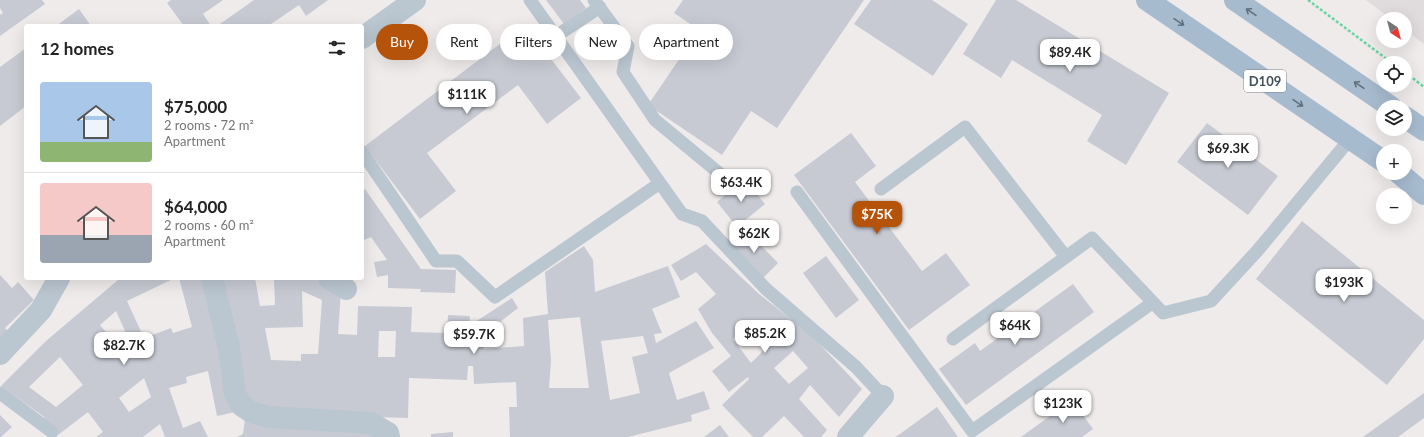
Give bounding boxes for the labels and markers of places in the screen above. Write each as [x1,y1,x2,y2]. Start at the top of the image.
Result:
pin: $89.4K [1037,39,1103,73]
pin: $111K [439,81,495,115]
pin: $69.3K [1195,135,1261,169]
pin: $63.4K [708,169,774,203]
pin: $75K [853,201,901,235]
pin: $62K [730,220,778,254]
pin: $193K [1316,269,1372,303]
pin: $64K [991,312,1039,346]
pin: $85.2K [732,320,798,354]
pin: $59.7K [441,321,507,355]
pin: $82.7K [91,332,157,366]
pin: $123K [1035,390,1091,424]

